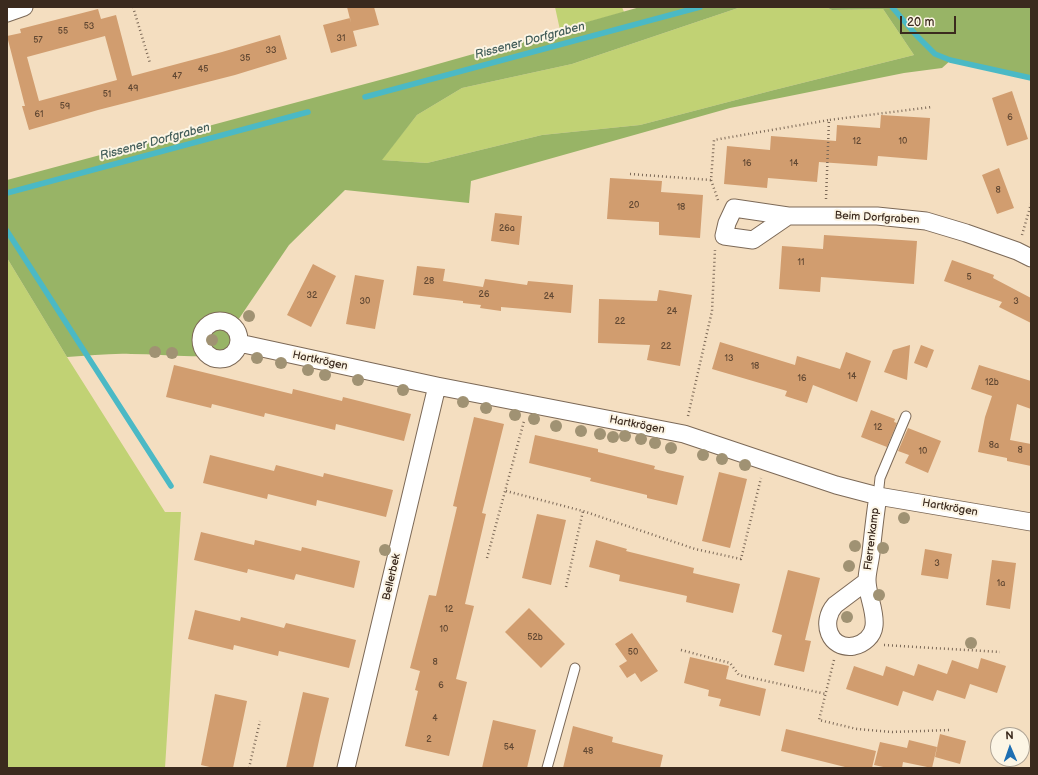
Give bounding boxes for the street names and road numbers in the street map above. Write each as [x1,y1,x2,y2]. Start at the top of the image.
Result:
street label: Beim Dorfgraben [834,209,920,227]
street label: Hartkrögen [291,349,349,373]
street label: Hartkrögen [608,413,666,437]
street label: Hartkrögen [921,497,979,519]
street label: Flerrenkamp [862,507,882,571]
street label: Bellerbek [380,552,404,602]

